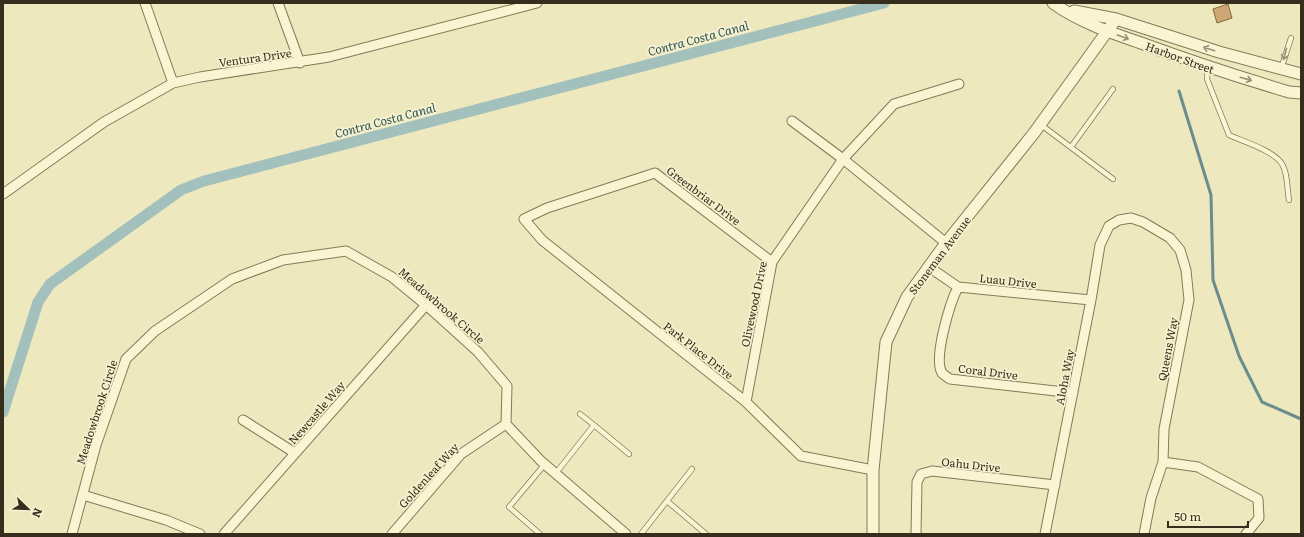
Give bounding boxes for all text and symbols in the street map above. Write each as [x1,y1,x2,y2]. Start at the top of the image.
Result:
water label: Contra Costa Canal [646,16,751,60]
one-way arrow [1117,33,1129,41]
street label: Harbor Street [1143,37,1217,77]
street label: Ventura Drive [218,44,293,70]
one-way arrow [1204,45,1216,53]
one-way arrow [1281,47,1288,60]
one-way arrow [1239,76,1252,83]
water label: Contra Costa Canal [333,98,438,142]
street label: Greenbriar Drive [664,162,745,228]
street label: Stoneman Avenue [904,212,974,298]
street label: Olivewood Drive [736,259,770,348]
street label: Meadowbrook Circle [396,263,489,347]
street label: Luau Drive [979,269,1038,291]
street label: Queens Way [1153,315,1181,382]
street label: Park Place Drive [661,318,738,383]
street label: Aloha Way [1051,347,1077,406]
street label: Meadowbrook Circle [72,357,121,466]
street label: Coral Drive [957,359,1019,383]
street label: Newcastle Way [284,376,348,447]
street label: Goldenleaf Way [394,438,462,511]
street label: Oahu Drive [941,453,1002,475]
north arrow [8,489,48,529]
scale bar [1168,503,1248,529]
text: N [29,506,47,521]
text: 50 m [1174,507,1201,525]

